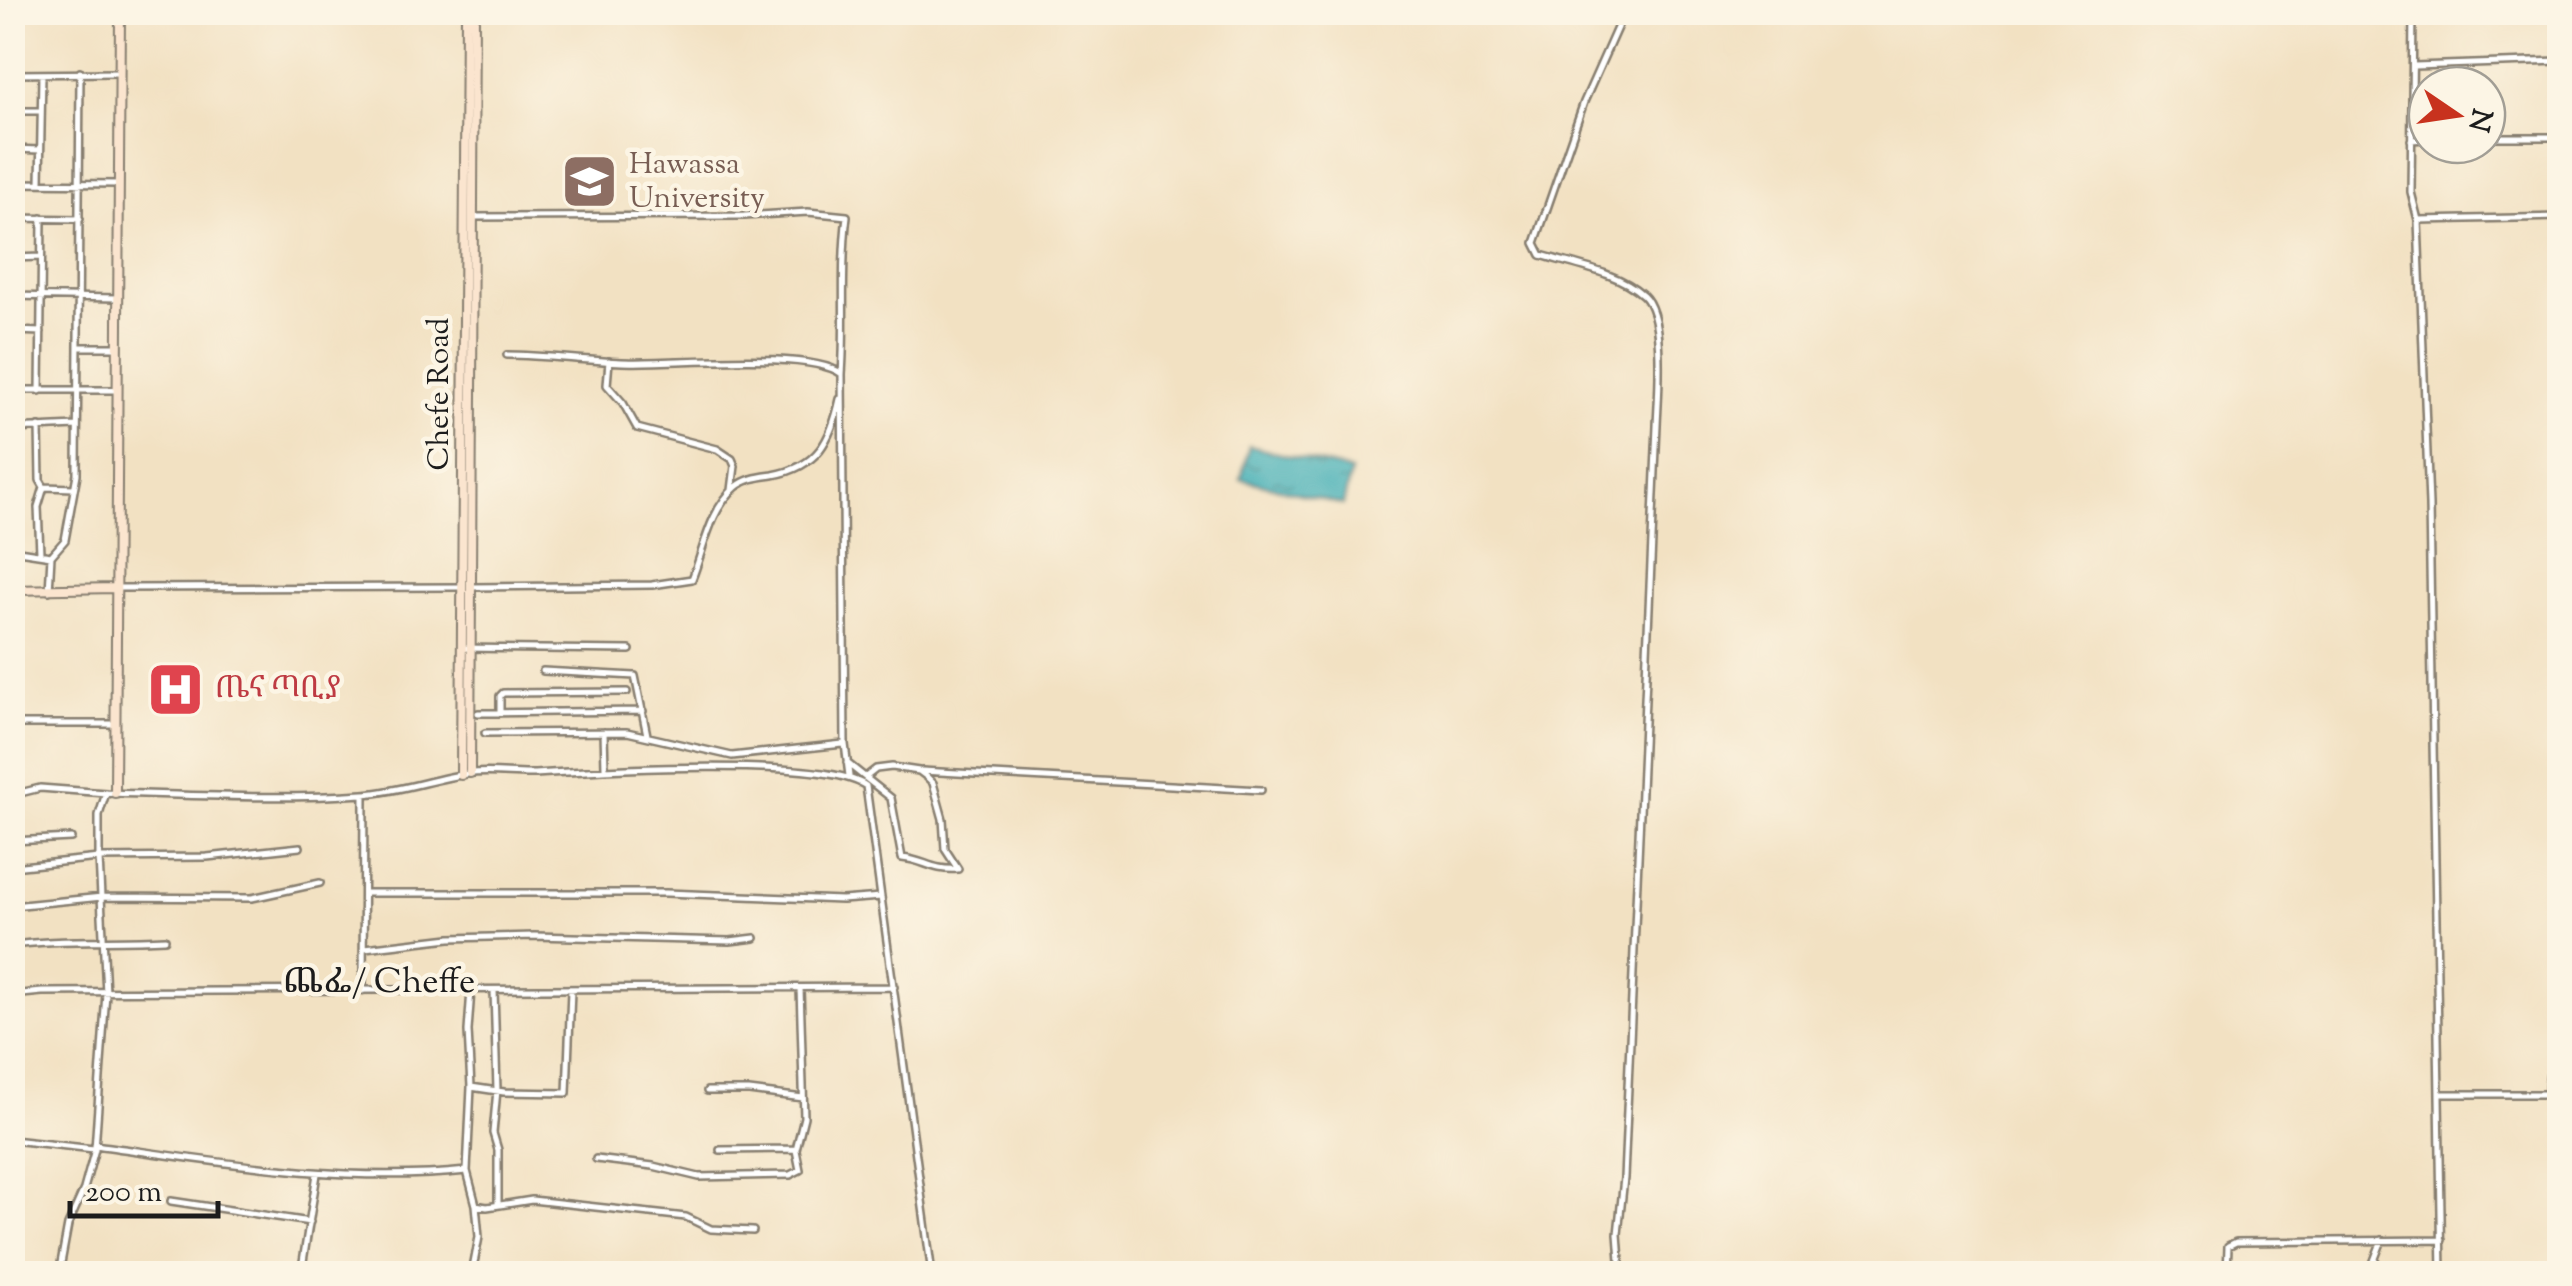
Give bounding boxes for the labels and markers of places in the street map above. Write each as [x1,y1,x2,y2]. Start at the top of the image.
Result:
place label: Hawassa University [629,144,765,221]
school or university icon: Hawassa University [560,152,620,212]
hospital icon: ጤና ጣቢያ [146,659,206,719]
place label: ጤና ጣቢያ [215,668,341,711]

